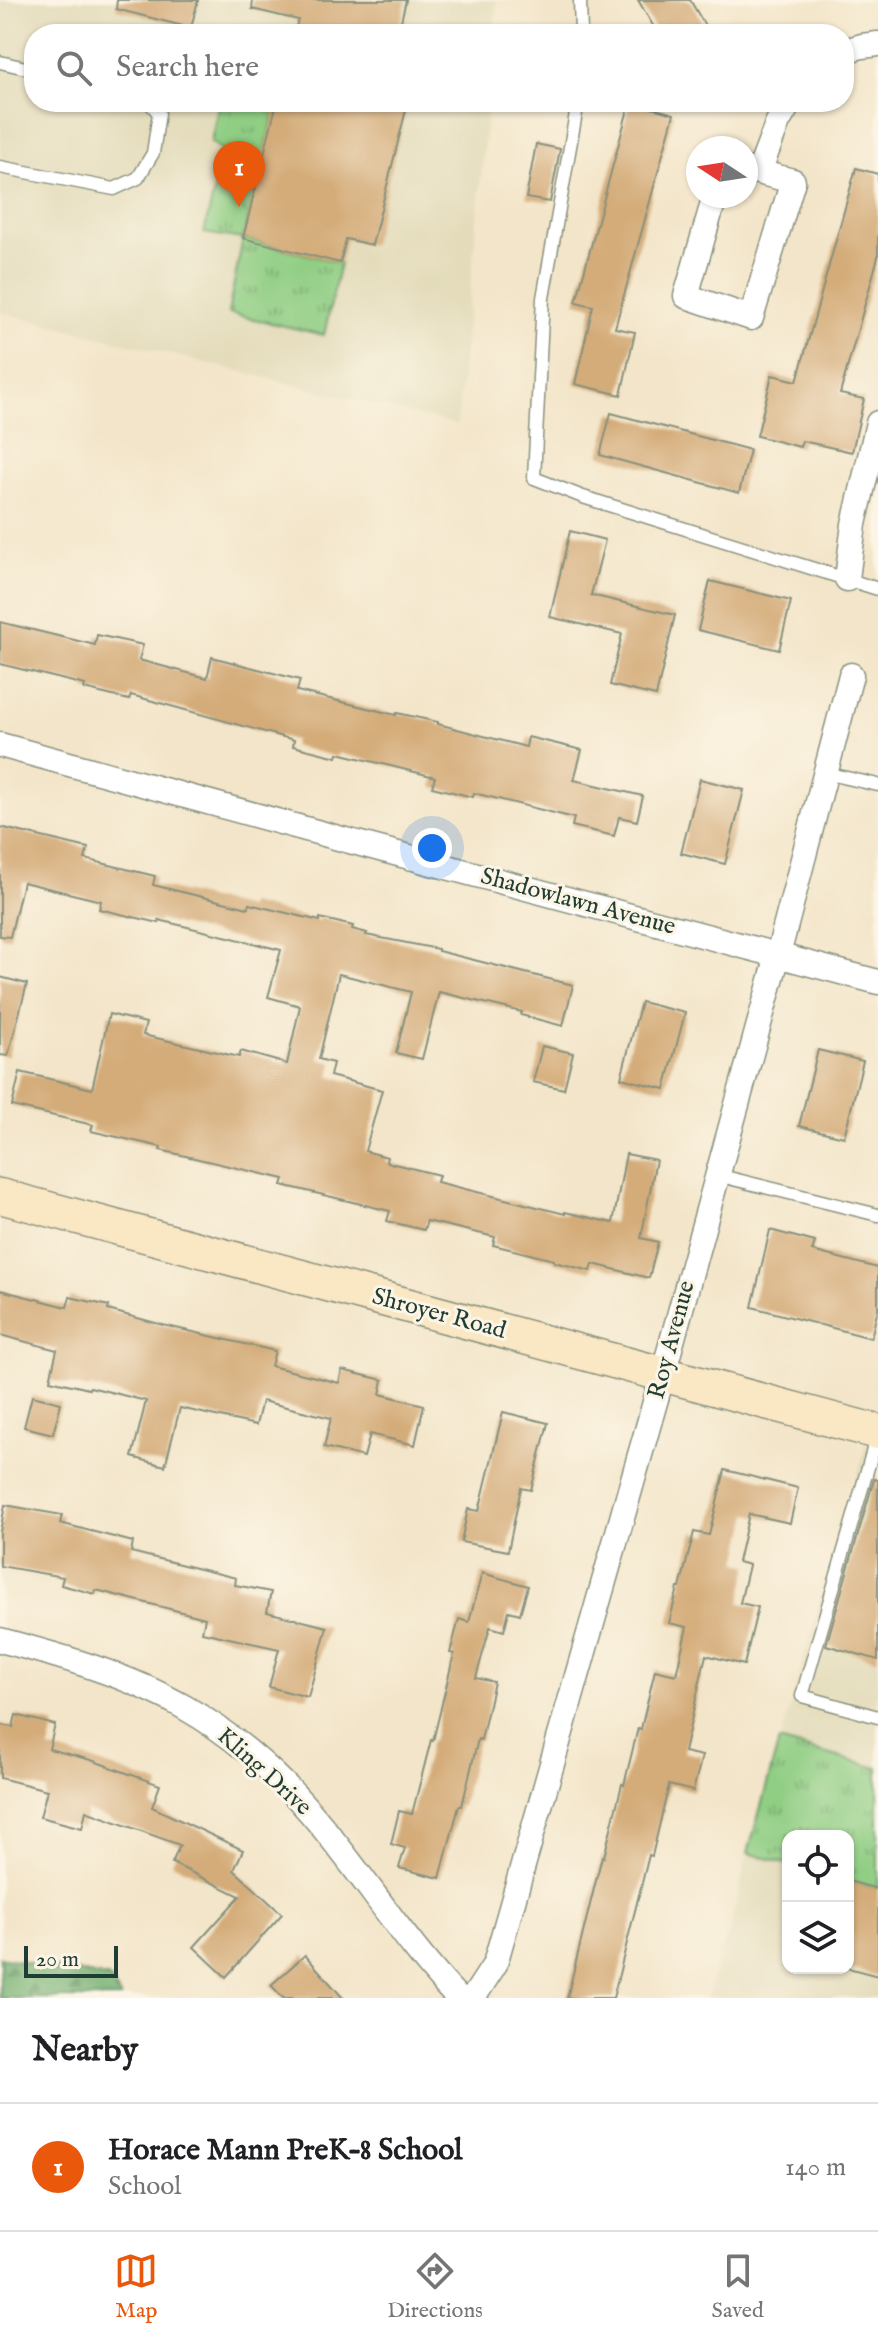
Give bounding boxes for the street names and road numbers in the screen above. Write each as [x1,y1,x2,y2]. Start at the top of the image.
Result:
street label: Shadowlawn Avenue [477,861,679,943]
street label: Roy Avenue [641,1277,703,1403]
street label: Shroyer Road [369,1281,510,1347]
street label: Kling Drive [210,1721,318,1823]

